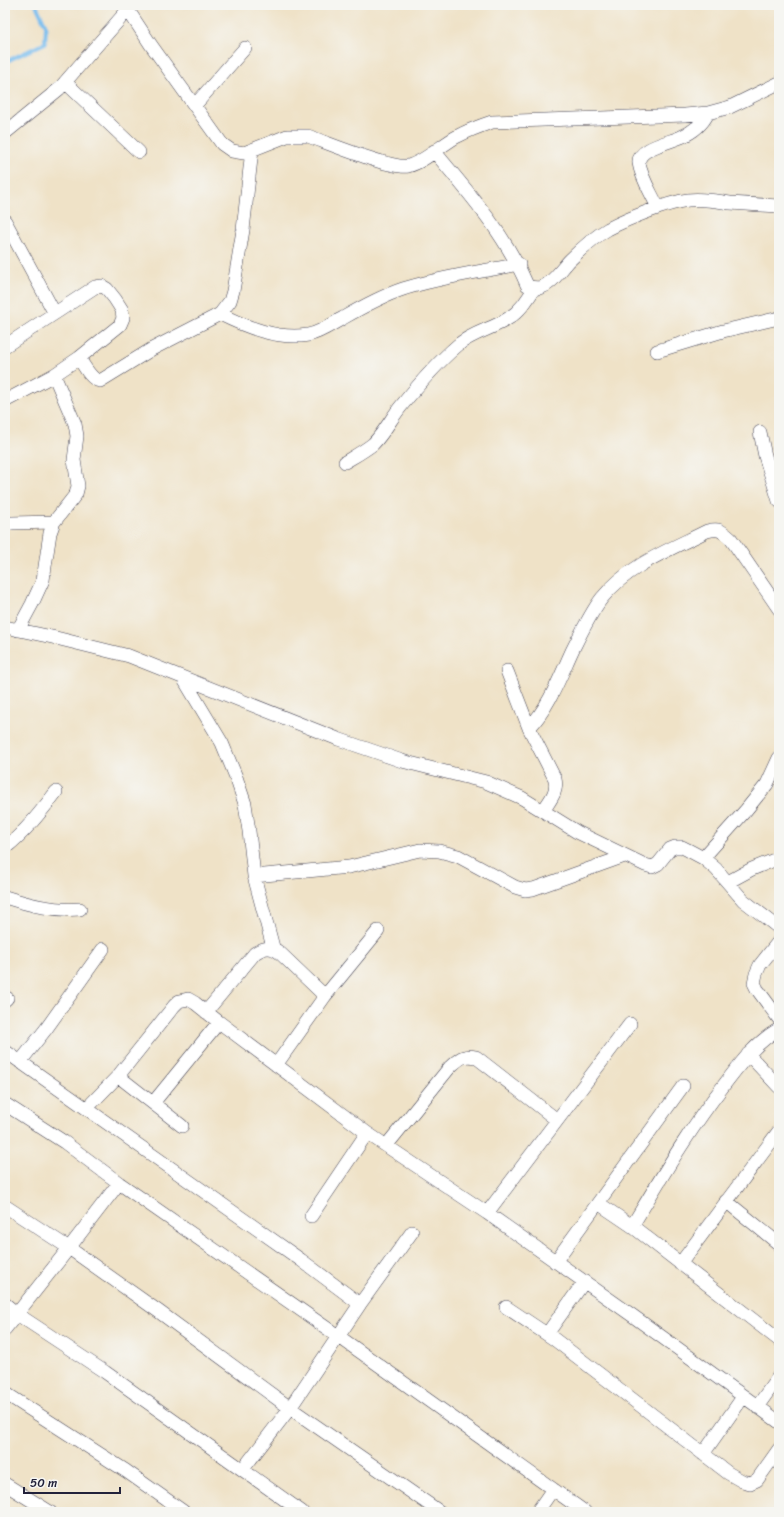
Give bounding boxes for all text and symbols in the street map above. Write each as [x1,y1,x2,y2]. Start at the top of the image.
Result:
scale bar [24,1469,120,1495]
text: 50 m [30,1472,57,1494]

